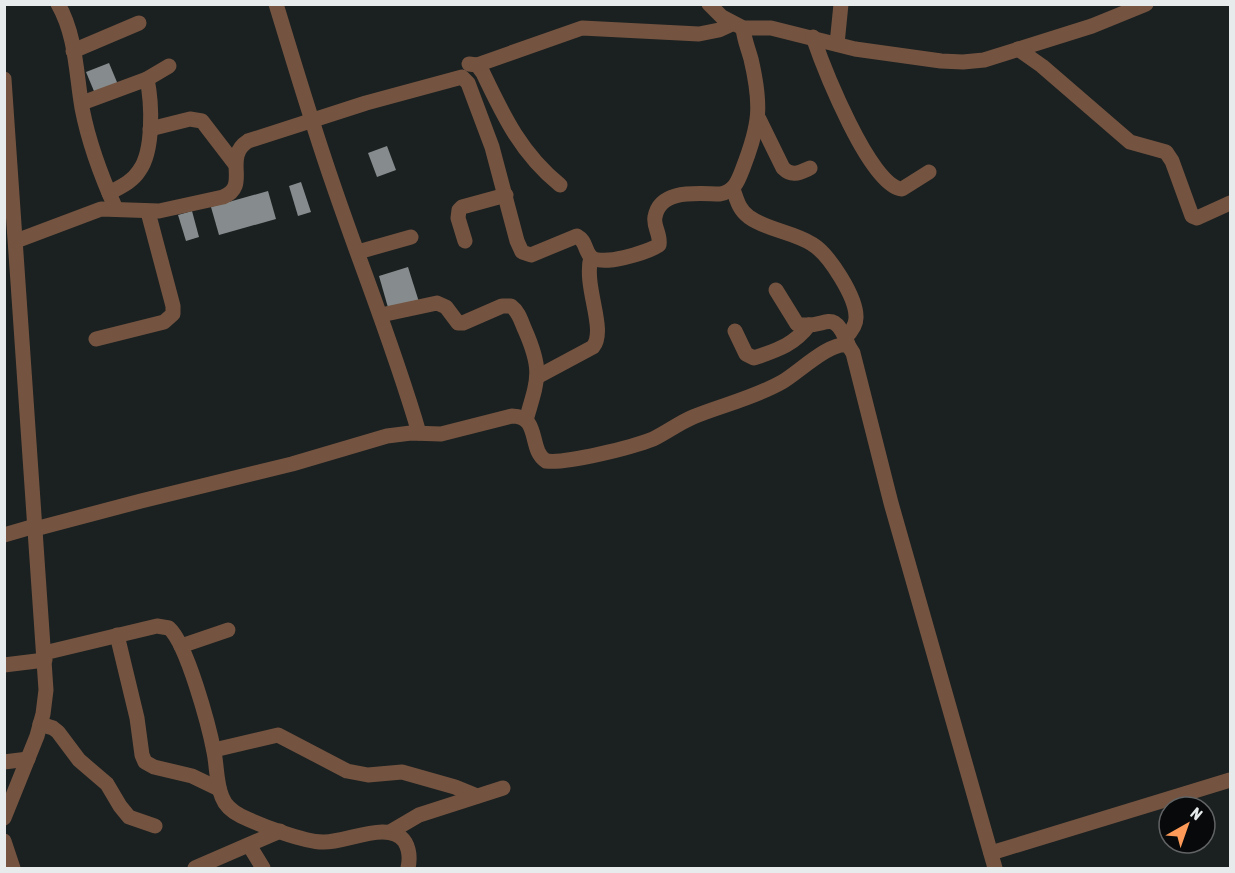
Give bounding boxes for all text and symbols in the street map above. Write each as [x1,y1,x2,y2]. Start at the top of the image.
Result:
north arrow [1157,795,1217,855]
text: N [1187,804,1206,823]

